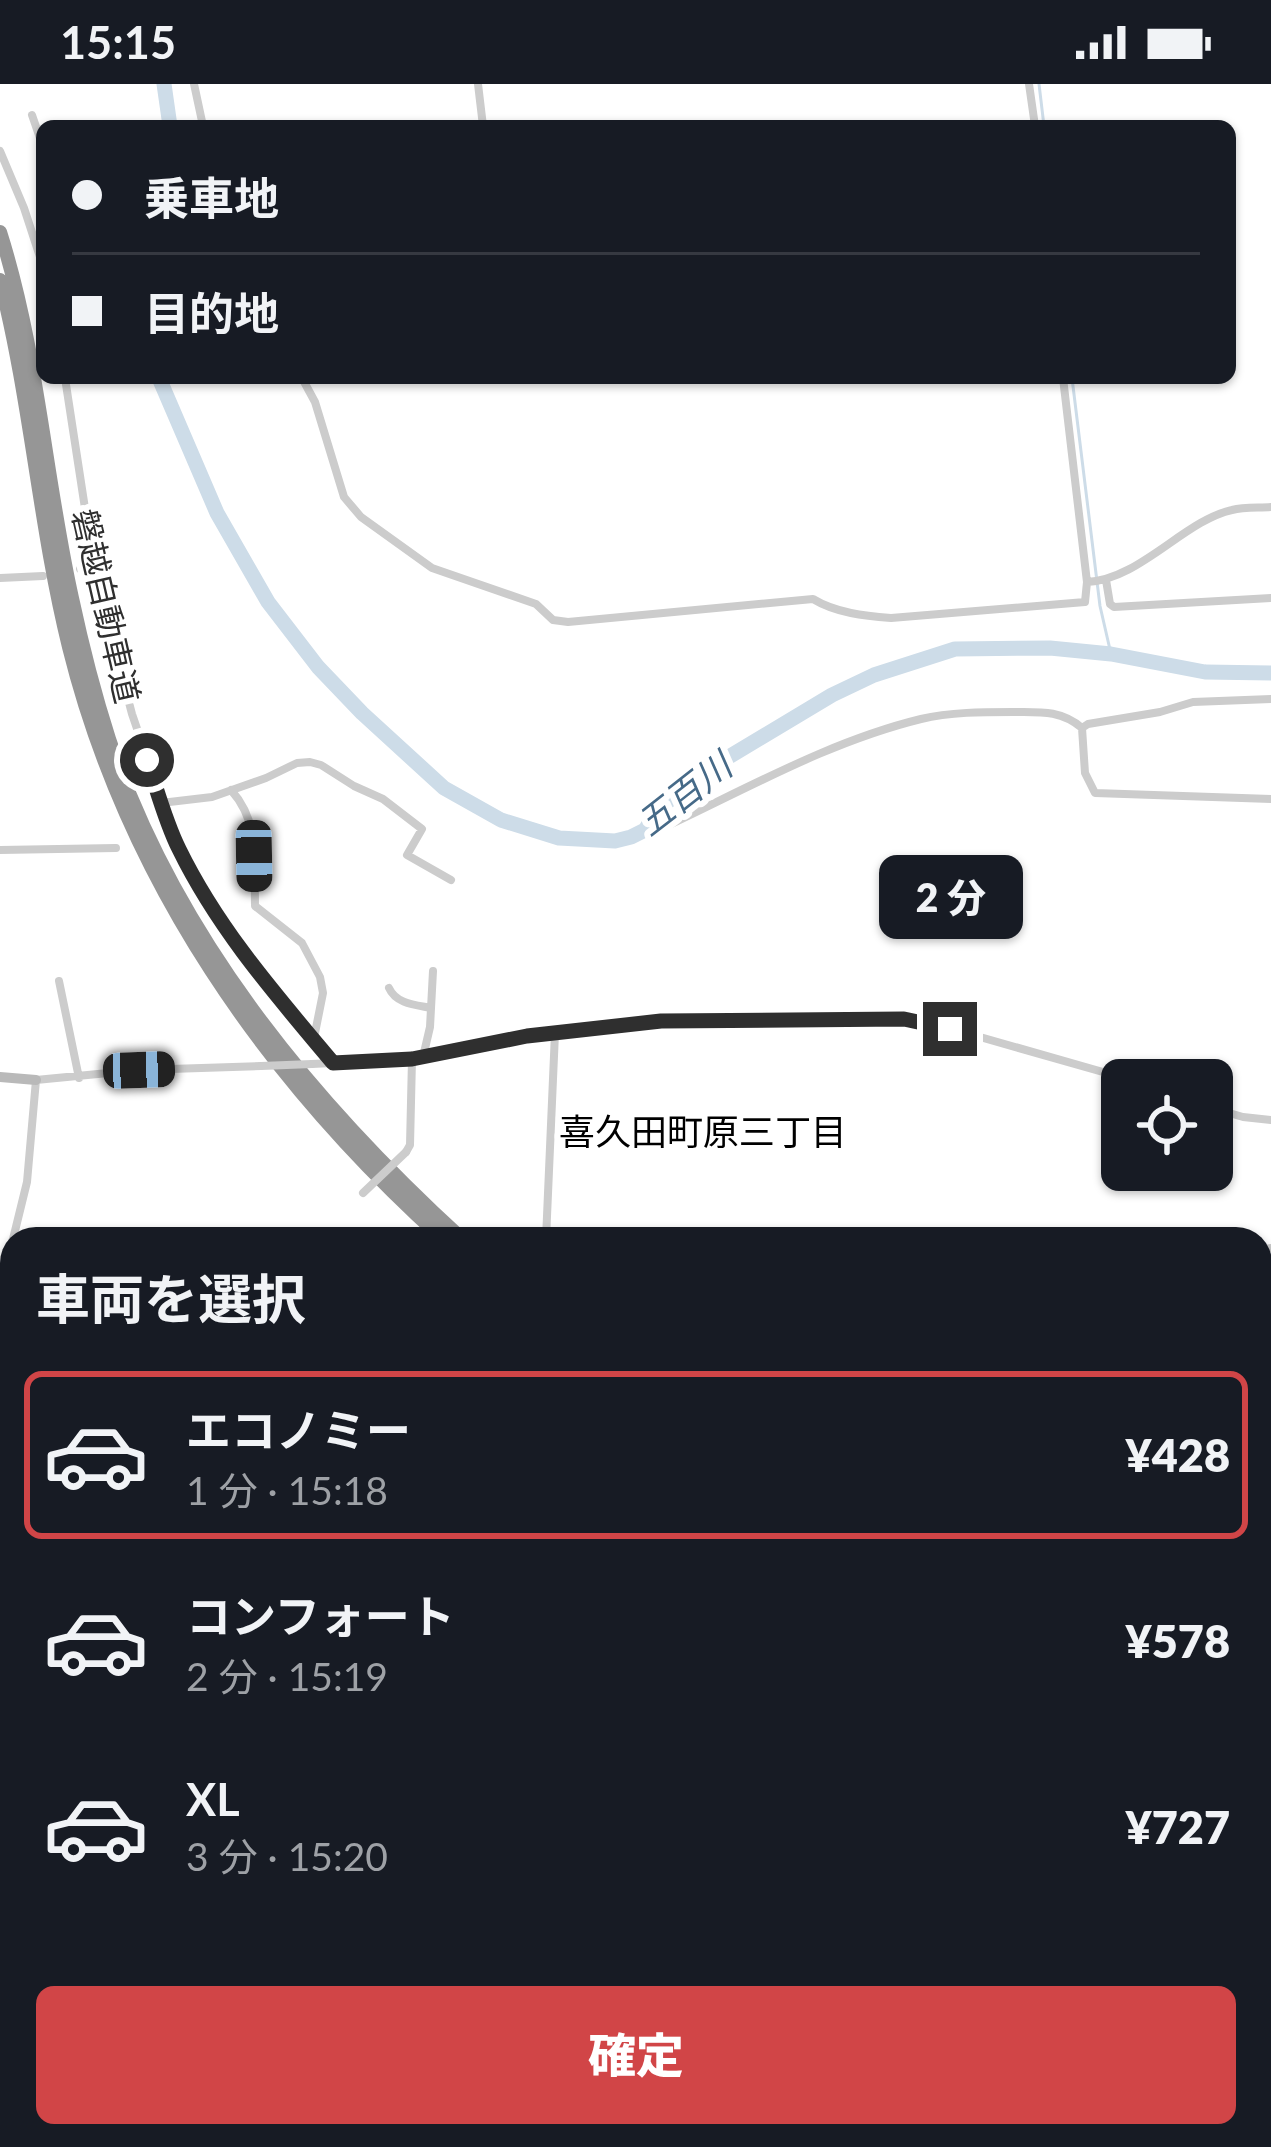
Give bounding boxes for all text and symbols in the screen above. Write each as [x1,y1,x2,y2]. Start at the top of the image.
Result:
text: 15:15 [60,15,176,69]
text: 乗車地 [144,171,279,225]
text: 目的地 [144,286,279,340]
street label: 磐越自動車道 [65,505,149,707]
route start [120,733,174,787]
water label: 五百川 [627,740,743,844]
car [235,820,273,892]
callout: 2 分 [878,855,1022,939]
text: 2 分 [916,874,986,920]
route end [923,1002,977,1056]
car [102,1051,176,1089]
map controls [1101,1059,1233,1191]
button: locate [1101,1059,1233,1191]
district label: 喜久田町原三丁目 [559,1109,847,1153]
text: 車両を選択 [36,1266,306,1331]
icon: car [42,1401,150,1509]
text: エコノミー [186,1403,411,1457]
text: ¥428 [1126,1428,1230,1482]
text: 1 分 · 15:18 [186,1467,388,1513]
icon: car [42,1587,150,1695]
text: コンフォート [186,1589,455,1643]
text: ¥578 [1126,1614,1230,1668]
text: 2 分 · 15:19 [186,1653,388,1699]
text: XL [186,1772,240,1826]
icon: car [42,1773,150,1881]
text: ¥727 [1126,1800,1230,1854]
text: 3 分 · 15:20 [186,1833,388,1879]
button: 確定 [36,1986,1236,2124]

